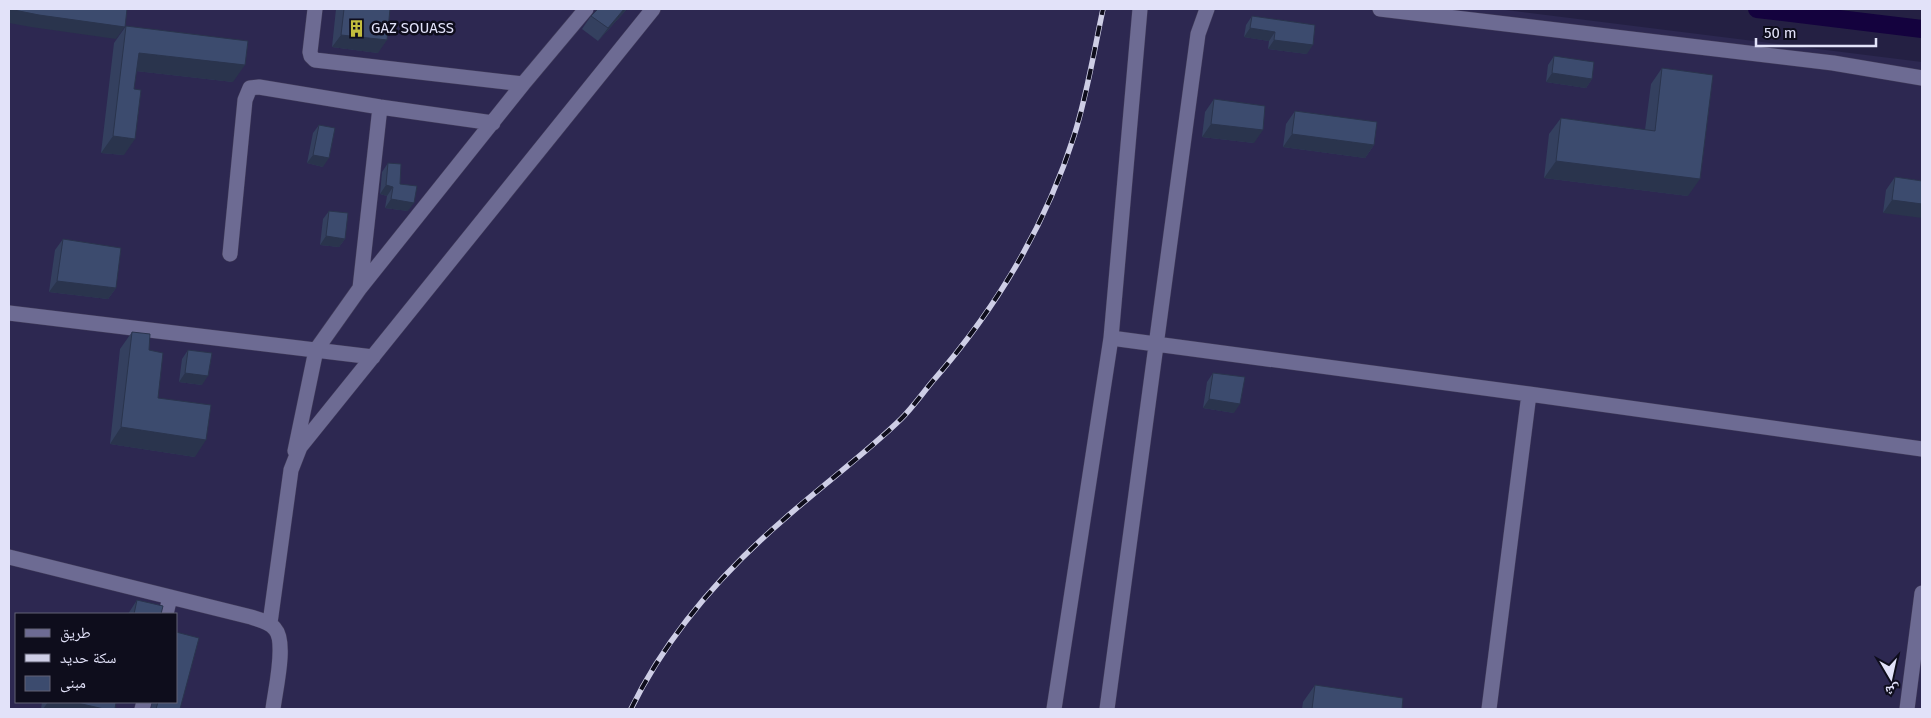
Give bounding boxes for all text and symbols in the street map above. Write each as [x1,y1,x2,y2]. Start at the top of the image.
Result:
scale bar [1756,15,1876,47]
building icon: GAZ SOUASS [347,18,367,38]
place label: GAZ SOUASS [371,19,454,37]
text: 50 m [1764,24,1797,42]
legend [15,613,178,703]
text: طريق [60,624,91,643]
text: سكة حديد [60,649,117,667]
north arrow [1866,653,1916,703]
text: مبنى [60,674,86,693]
text: ش [1884,681,1902,700]

